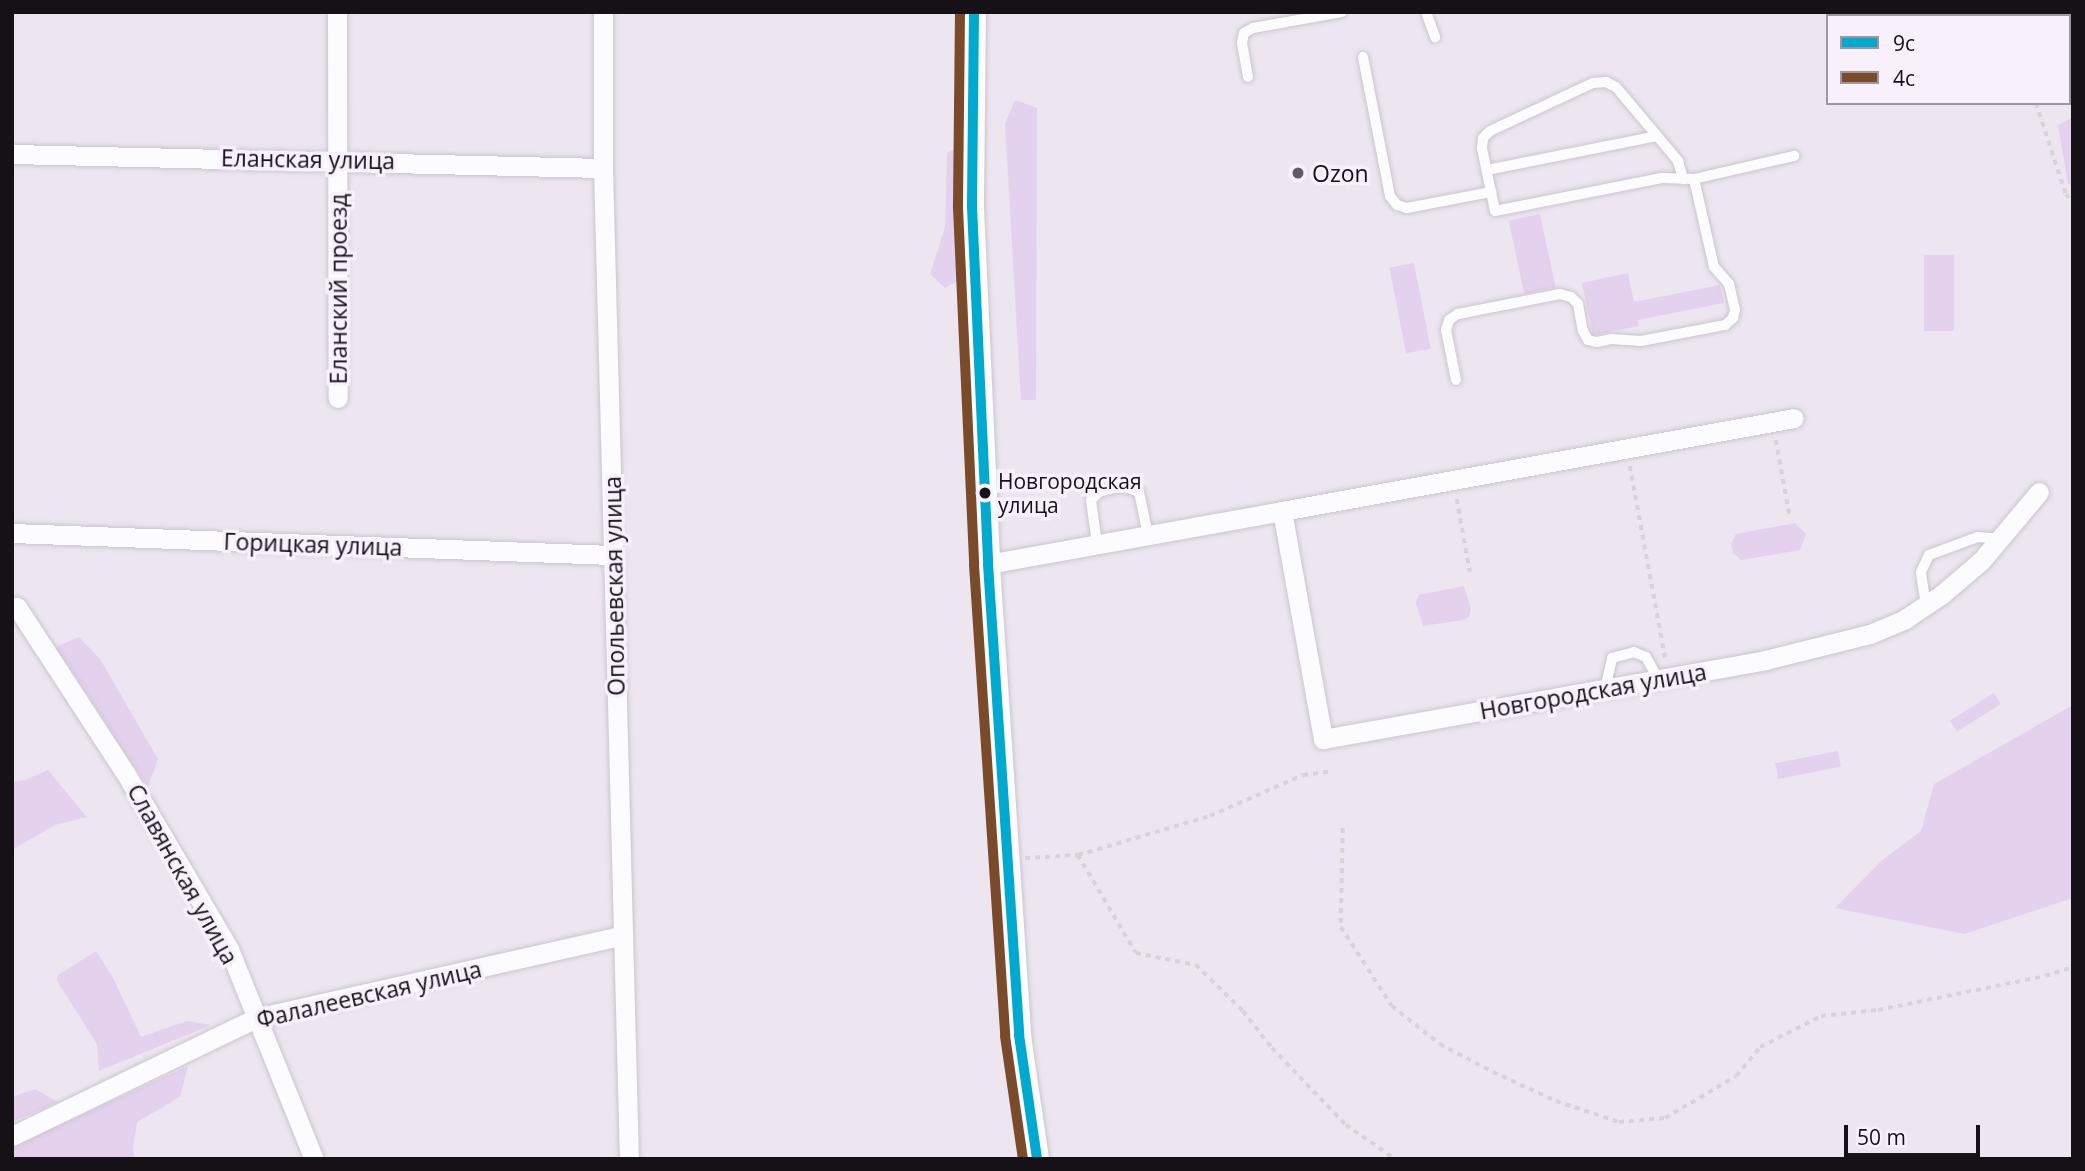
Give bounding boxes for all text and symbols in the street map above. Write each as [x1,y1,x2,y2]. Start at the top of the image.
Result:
legend [1826,14,2071,105]
text: 9с [1893,29,1915,57]
text: 4с [1893,64,1915,92]
street label: Еланская улица [221,144,395,174]
place label: Ozon [1312,159,1369,187]
marker: Ozon [1290,165,1306,181]
street label: Еланский проезд [324,194,352,384]
place label: Новгородская улица [998,468,1142,518]
street label: Опольевская улица [598,476,630,696]
marker: Новгородская улица [978,486,992,500]
street label: Горицкая улица [223,527,403,561]
street label: Новгородская улица [1477,657,1709,725]
street label: Славянская улица [122,779,244,969]
street label: Фалалеевская улица [254,955,484,1033]
scale bar [1847,1112,1983,1156]
text: 50 m [1857,1123,1906,1151]

